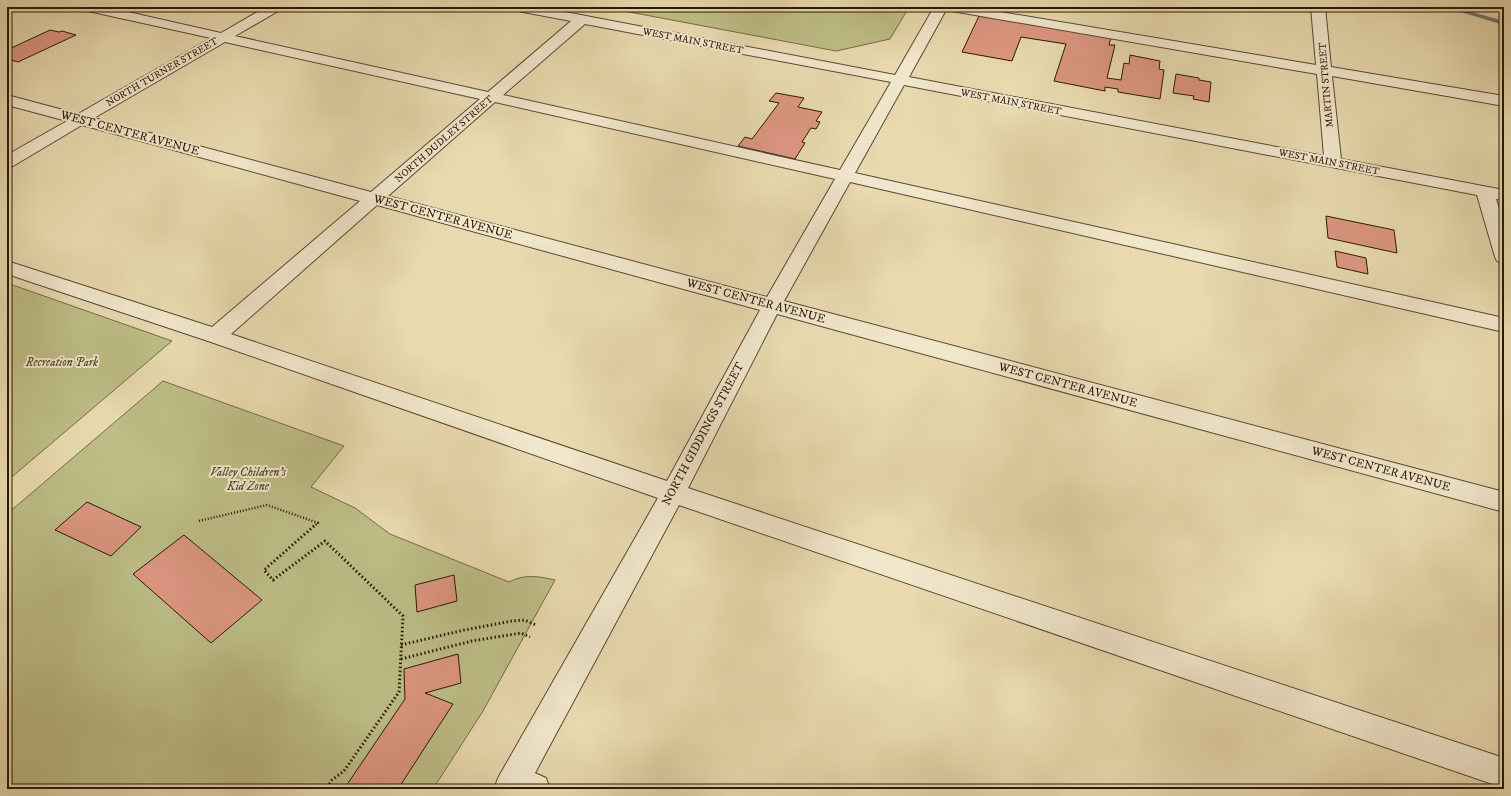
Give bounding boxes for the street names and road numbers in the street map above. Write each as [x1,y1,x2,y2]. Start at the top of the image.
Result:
street label: WEST MAIN STREET [641,25,745,57]
street label: NORTH TURNER STREET [104,35,220,109]
street label: MARTIN STREET [1316,42,1336,128]
street label: WEST MAIN STREET [959,86,1063,118]
street label: NORTH DUDLEY STREET [392,93,496,185]
street label: WEST CENTER AVENUE [58,107,201,159]
street label: WEST MAIN STREET [1277,146,1381,178]
street label: WEST CENTER AVENUE [371,191,514,243]
street label: WEST CENTER AVENUE [684,275,827,327]
street label: WEST CENTER AVENUE [996,359,1139,411]
street label: NORTH GIDDINGS STREET [659,360,747,508]
street label: WEST CENTER AVENUE [1309,443,1452,495]

